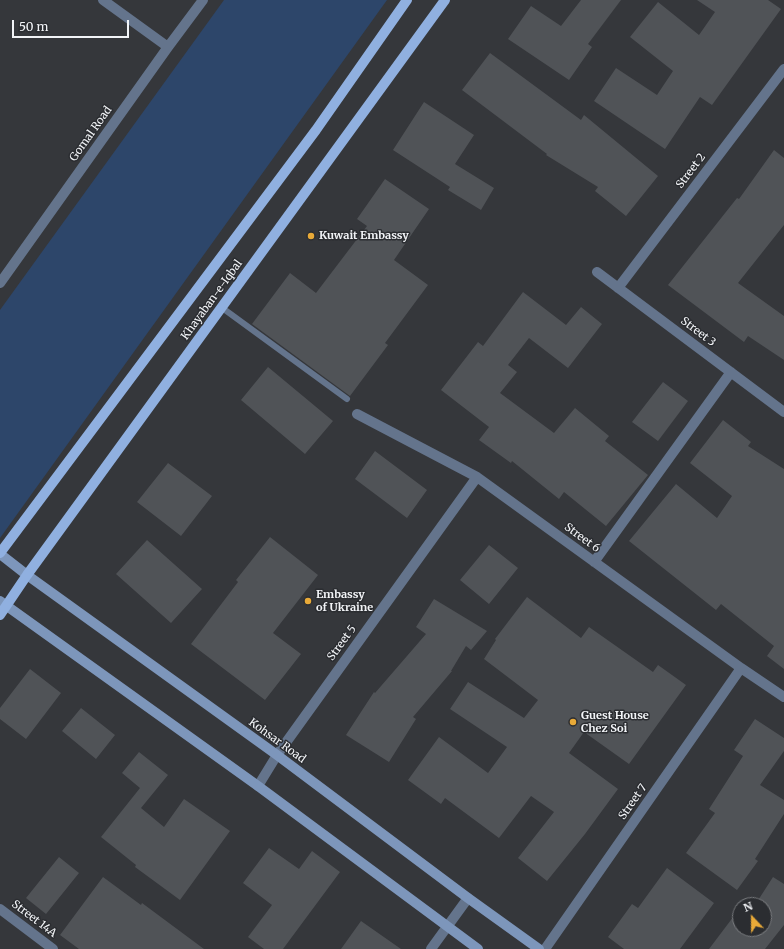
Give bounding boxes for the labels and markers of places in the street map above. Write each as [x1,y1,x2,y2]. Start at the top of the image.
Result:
place label: Kuwait Embassy [319,229,409,243]
marker: Kuwait Embassy [306,231,316,241]
place label: Embassy of Ukraine [316,588,373,614]
marker: Embassy of Ukraine [303,596,313,606]
place label: Guest House Chez Soi [581,709,649,735]
marker: Guest House Chez Soi [568,717,578,727]

